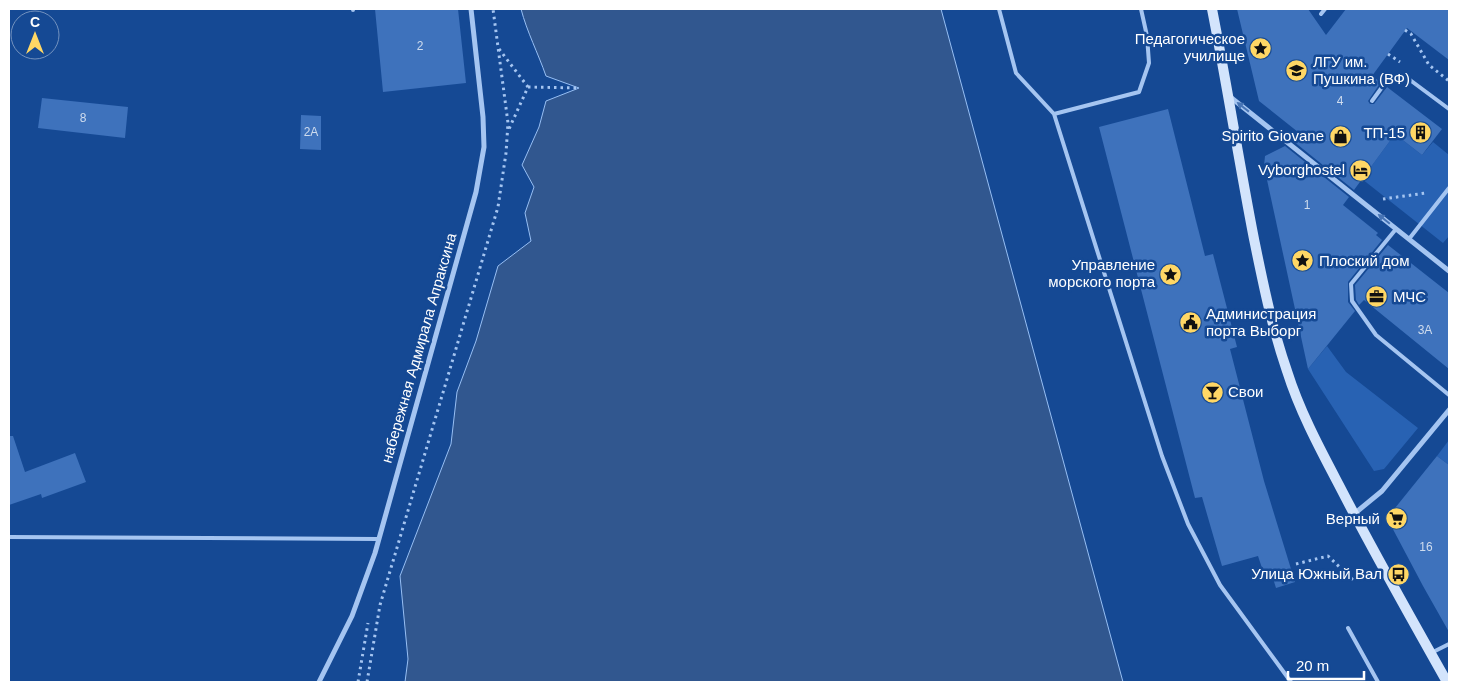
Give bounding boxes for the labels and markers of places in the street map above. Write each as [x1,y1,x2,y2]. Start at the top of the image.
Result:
place label: Педагогическое училище [1135,30,1245,64]
place icon: Педагогическое училище [1249,36,1273,60]
place label: ЛГУ им. Пушкина (ВФ) [1313,53,1410,87]
school or university icon: ЛГУ им. Пушкина (ВФ) [1285,59,1309,83]
building icon: ТП-15 [1409,121,1433,145]
shop icon: Spirito Giovane [1328,124,1352,148]
place label: ТП-15 [1363,124,1405,141]
place label: Spirito Giovane [1221,127,1324,144]
hotel icon: Vyborghostel [1349,158,1373,182]
place label: Vyborghostel [1258,161,1345,178]
place icon: Плоский дом [1291,249,1315,273]
place label: Плоский дом [1319,252,1409,269]
place label: Управление морского порта [1048,256,1156,290]
place icon: Управление морского порта [1159,262,1183,286]
office icon: МЧС [1365,285,1389,309]
place label: МЧС [1393,288,1426,305]
place label: Администрация порта Выборг [1206,305,1316,339]
public building icon: Администрация порта Выборг [1178,311,1202,335]
bar icon: Свои [1200,380,1224,404]
place label: Свои [1228,383,1263,400]
supermarket icon: Верный [1384,507,1408,531]
place label: Верный [1326,510,1380,527]
bus stop icon: Улица Южный Вал [1386,562,1410,586]
place label: Улица Южный Вал [1251,565,1382,582]

